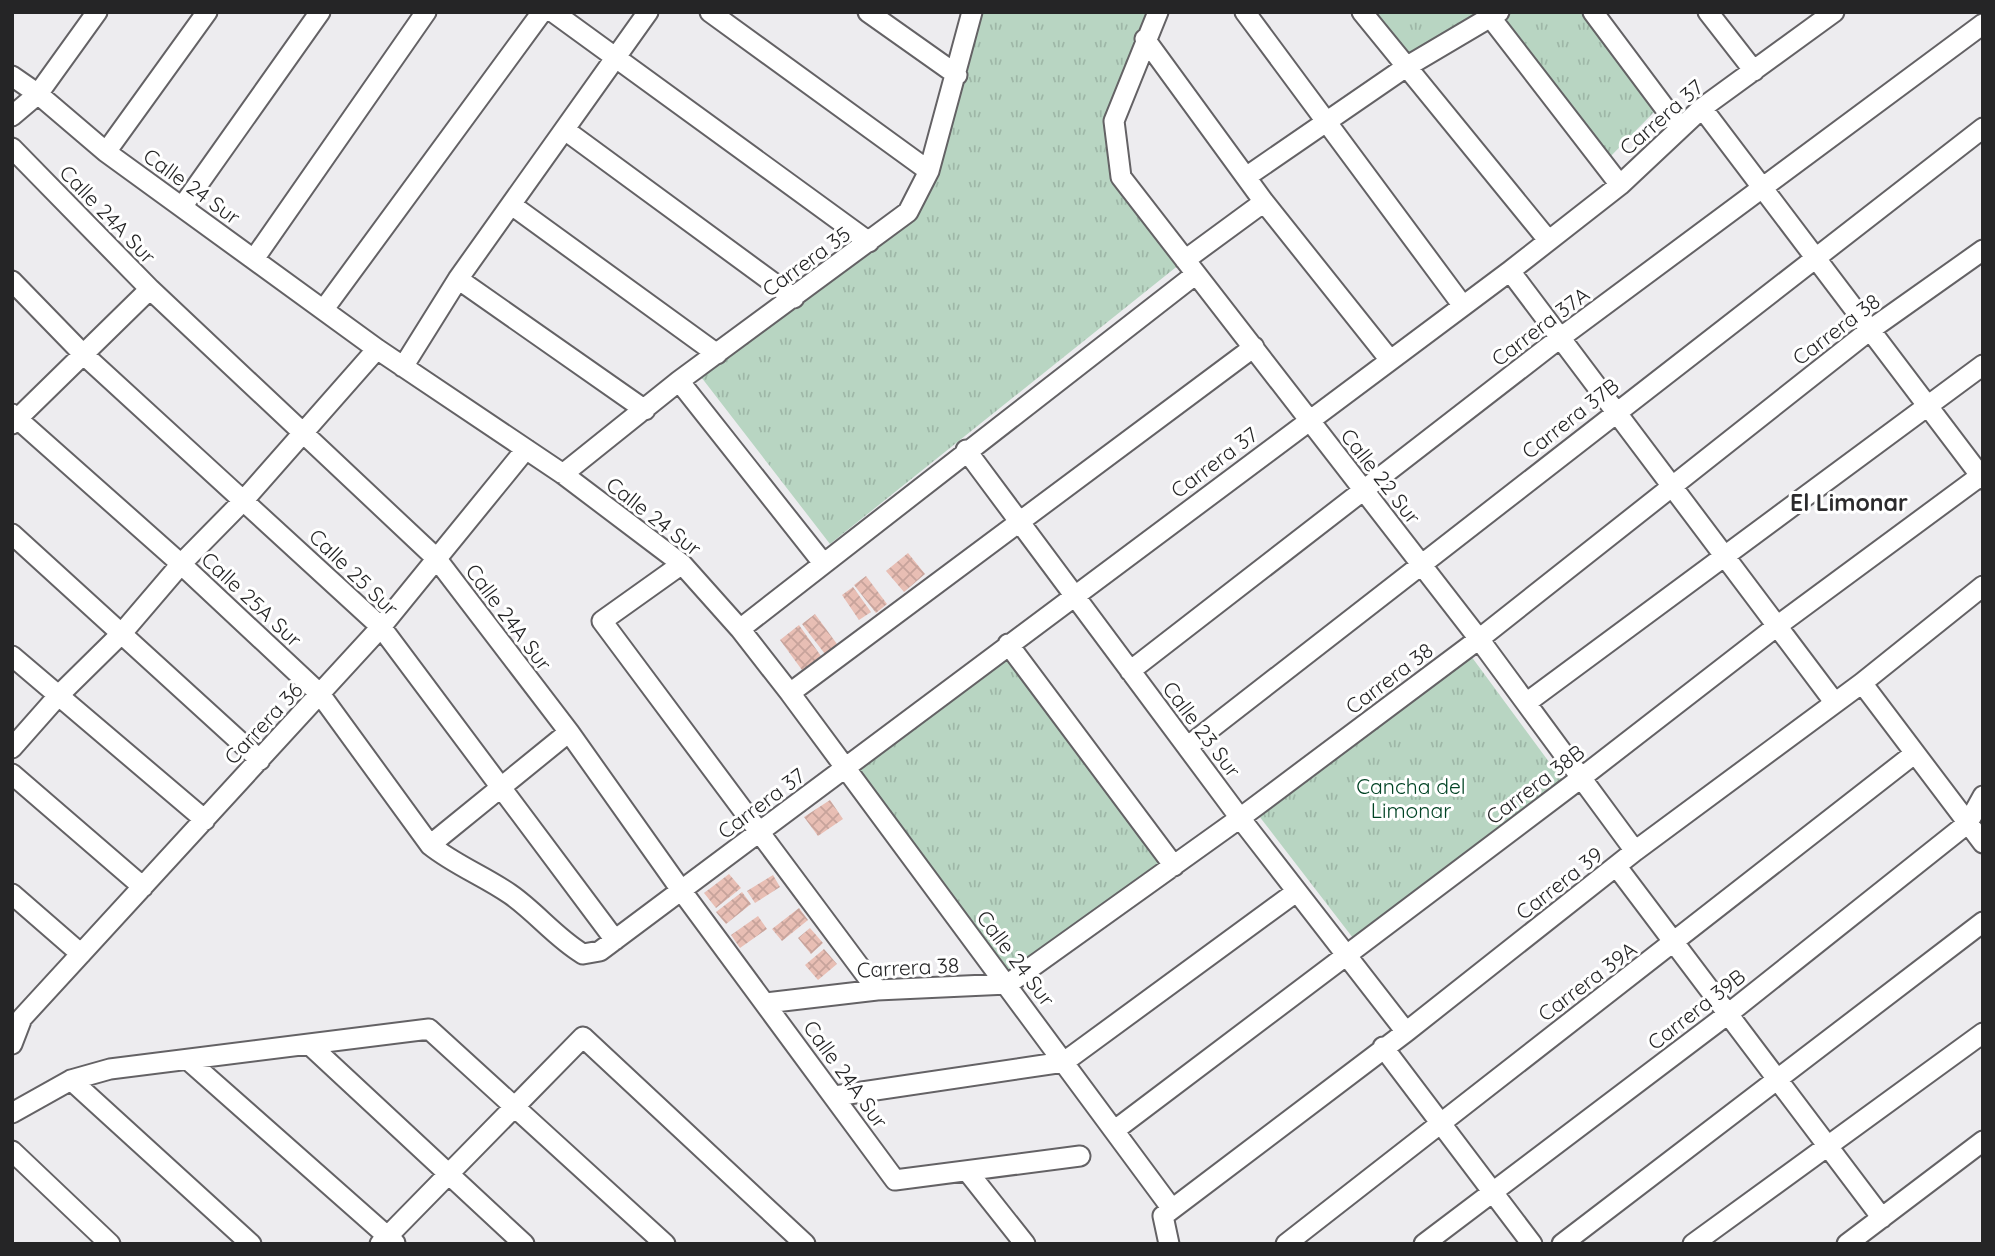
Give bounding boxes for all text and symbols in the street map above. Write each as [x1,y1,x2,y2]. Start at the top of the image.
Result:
street label: Carrera 37 [1614,74,1708,160]
street label: Calle 24 Sur [138,142,246,230]
street label: Calle 24A Sur [55,159,161,269]
street label: Carrera 35 [757,220,855,302]
street label: Carrera 37A [1486,281,1594,371]
street label: Carrera 38 [1787,288,1885,370]
street label: Carrera 37B [1516,372,1624,464]
street label: Carrera 37 [1165,421,1263,503]
street label: Calle 22 Sur [1336,423,1426,529]
street label: Calle 24 Sur [601,471,707,561]
district label: El Limonar [1790,488,1908,517]
street label: Calle 25 Sur [304,523,404,621]
street label: Calle 25A Sur [196,546,308,652]
street label: Calle 24A Sur [460,558,558,676]
street label: Carrera 38 [1340,637,1438,719]
street label: Calle 23 Sur [1157,676,1247,782]
street label: Carrera 36 [219,677,307,769]
street label: Carrera 38B [1481,739,1589,829]
street label: Carrera 37 [712,762,810,844]
park label: Cancha del Limonar [1356,773,1466,823]
street label: Carrera 39 [1510,841,1608,925]
street label: Calle 24 Sur [971,905,1061,1011]
street label: Carrera 39A [1533,936,1641,1026]
street label: Carrera 38 [856,951,960,983]
street label: Carrera 39B [1642,963,1750,1055]
street label: Calle 24A Sur [798,1015,894,1133]

